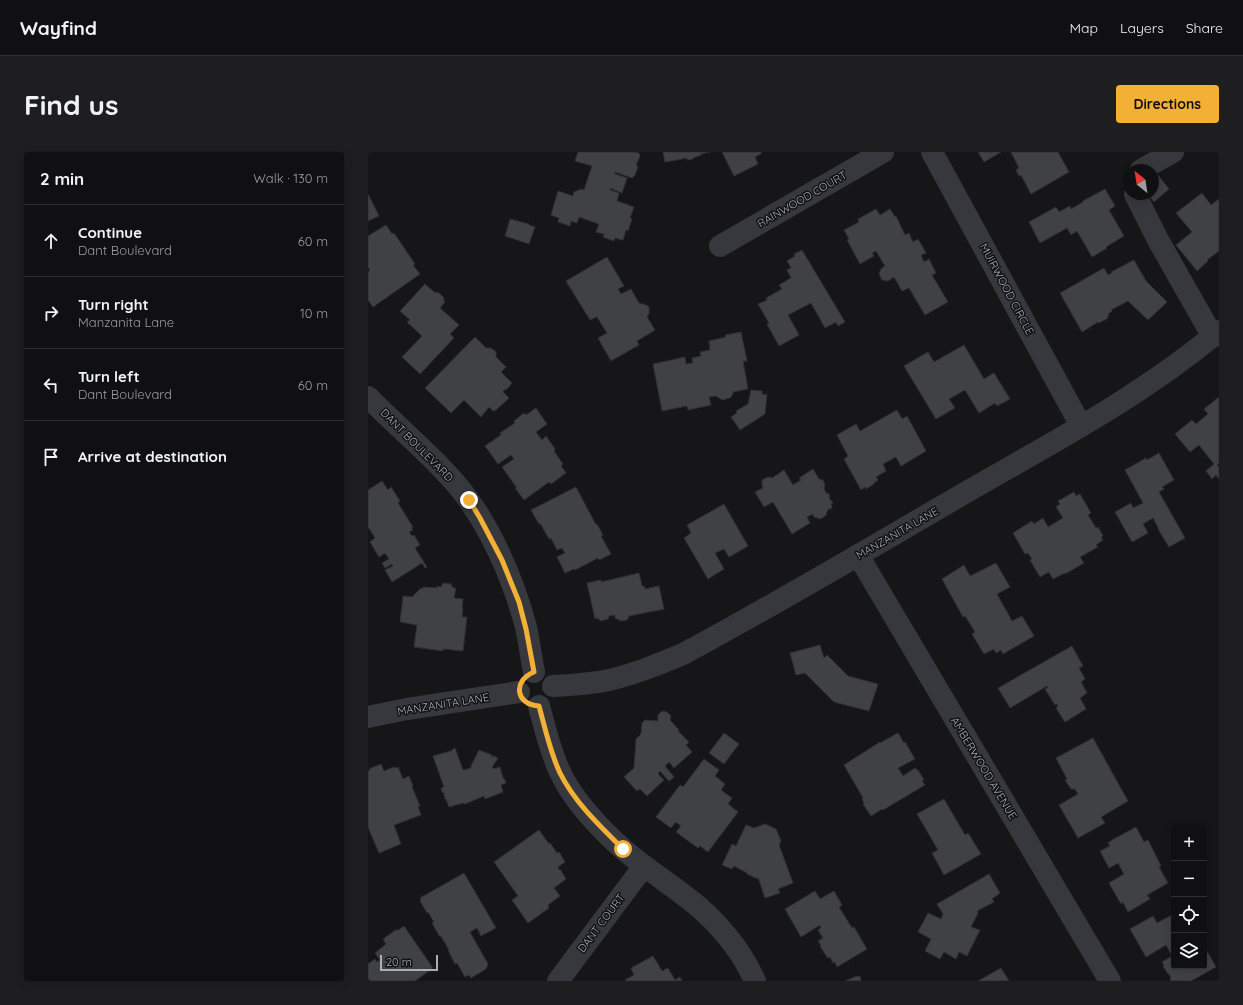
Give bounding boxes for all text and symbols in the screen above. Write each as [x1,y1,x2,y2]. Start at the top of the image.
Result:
text: Wayfind [20,16,97,40]
text: Map [1069,19,1098,37]
text: Layers [1120,19,1164,37]
text: Share [1186,19,1223,37]
button: Directions [1116,85,1219,123]
text: Find us [24,87,118,122]
north arrow [1123,164,1159,200]
text: 2 min [40,168,84,189]
street label: RAINWOOD COURT [755,168,849,230]
text: Walk · 130 m [253,170,328,186]
text: Continue [78,223,142,242]
icon: ahead [40,230,62,252]
text: 60 m [298,233,328,249]
street label: MUIRWOOD CIRCLE [977,241,1037,337]
text: Dant Boulevard [78,242,172,258]
text: Turn right [78,295,149,314]
icon: right [40,302,62,324]
text: 10 m [300,305,328,321]
text: Manzanita Lane [78,314,174,330]
text: Turn left [78,367,140,386]
icon: left [40,374,62,396]
text: 60 m [298,377,328,393]
text: Dant Boulevard [78,386,172,402]
street label: DANT BOULEVARD [378,406,456,484]
icon: arrive [40,446,62,468]
text: Arrive at destination [78,447,227,466]
route end [460,491,478,509]
street label: MANZANITA LANE [853,504,941,562]
street label: MANZANITA LANE [396,690,490,718]
street label: AMBERWOOD AVENUE [948,714,1020,822]
map controls [1171,825,1207,969]
button: + [1171,825,1207,861]
route start [614,840,632,858]
button: − [1171,861,1207,897]
street label: DANT COURT [574,891,628,955]
button: locate [1171,897,1207,933]
button: layers [1171,933,1207,969]
scale bar [380,953,438,972]
text: 20 m [386,955,412,969]

